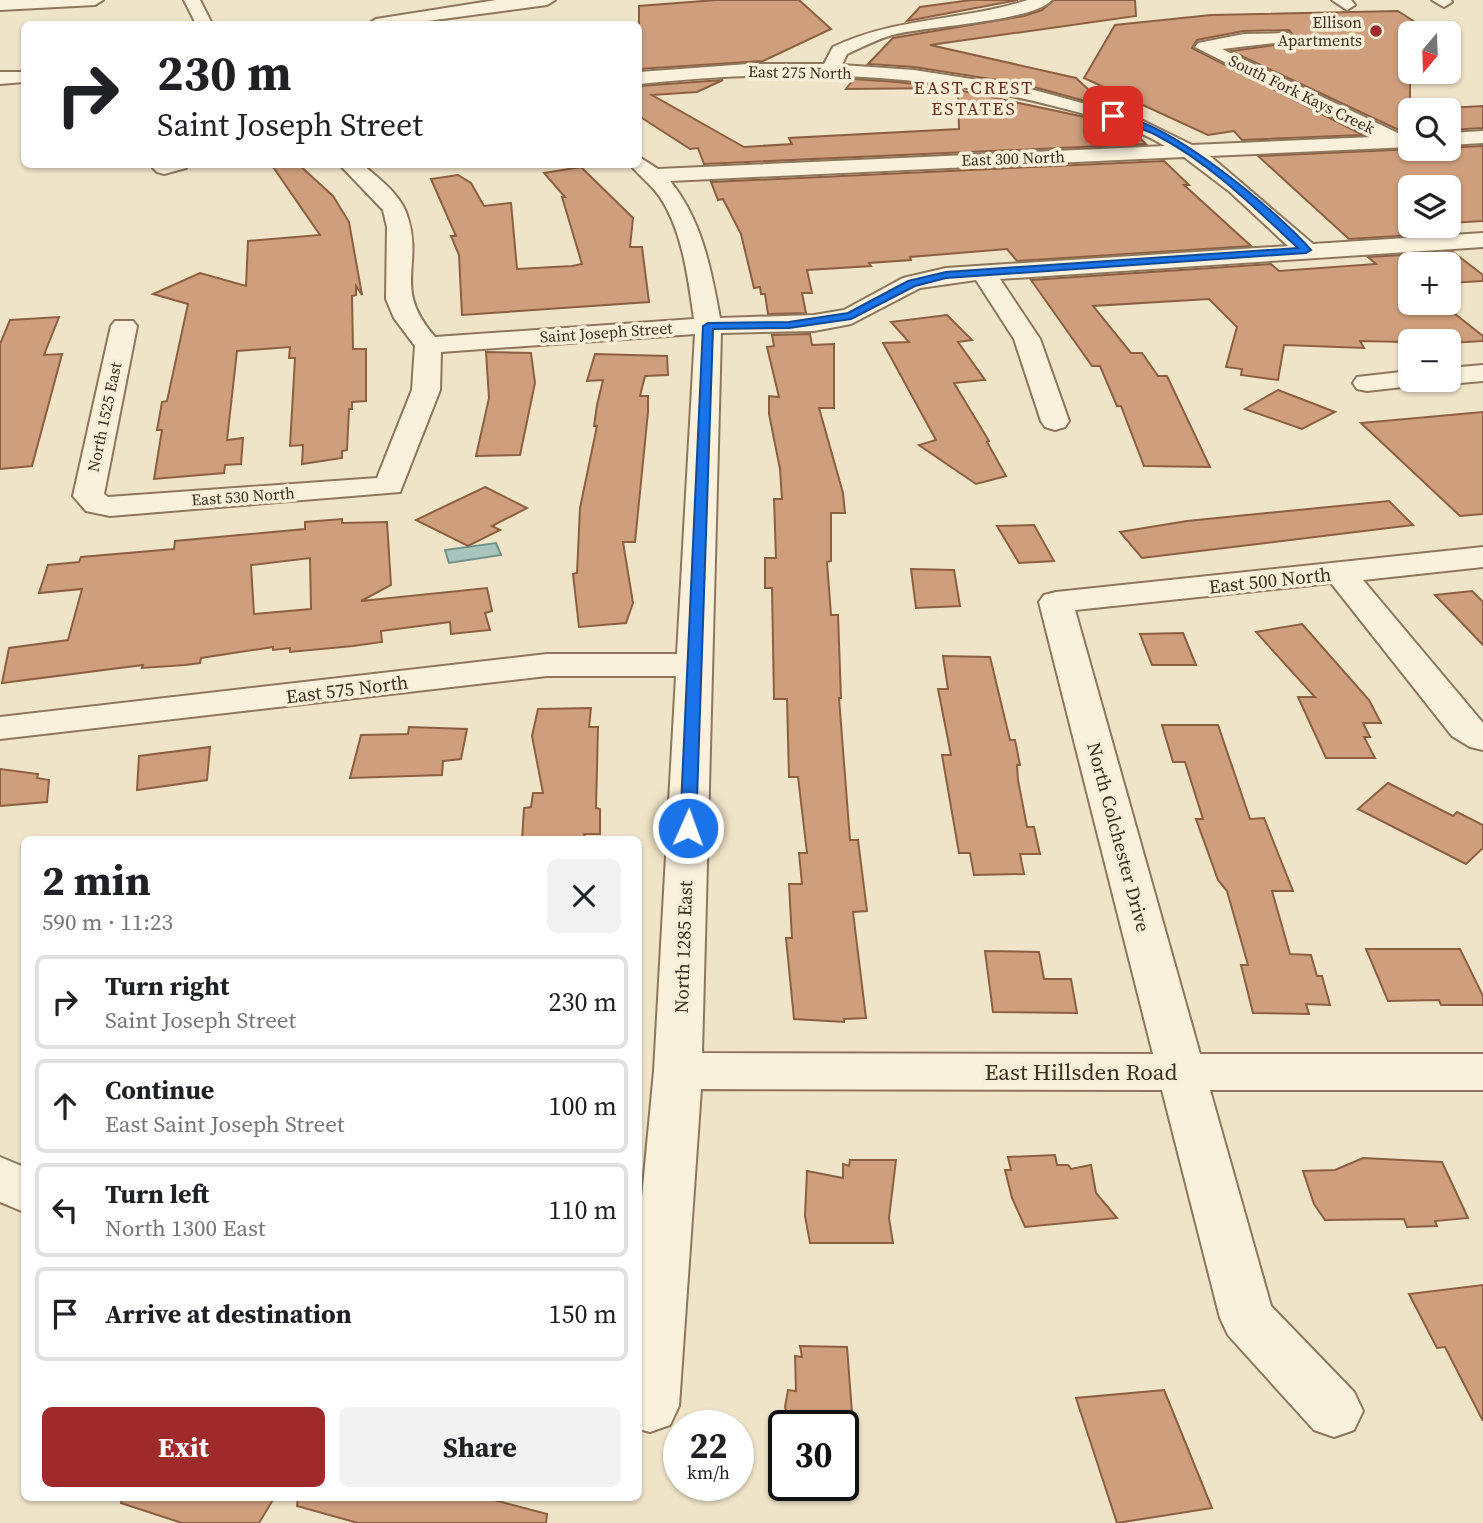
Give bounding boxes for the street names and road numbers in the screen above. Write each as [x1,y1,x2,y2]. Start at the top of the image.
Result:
street label: South Fork Kays Creek [1225,49,1379,139]
street label: East 275 North [748,60,852,84]
street label: East 300 North [961,145,1066,171]
street label: Saint Joseph Street [539,316,674,348]
street label: North 1525 East [82,359,127,474]
street label: East 530 North [191,481,296,511]
street label: East 500 North [1207,561,1333,599]
street label: East 575 North [284,669,410,709]
street label: North Colchester Drive [1081,739,1157,935]
street label: North 1285 East [668,879,698,1014]
street label: East Hillsden Road [984,1056,1178,1088]

